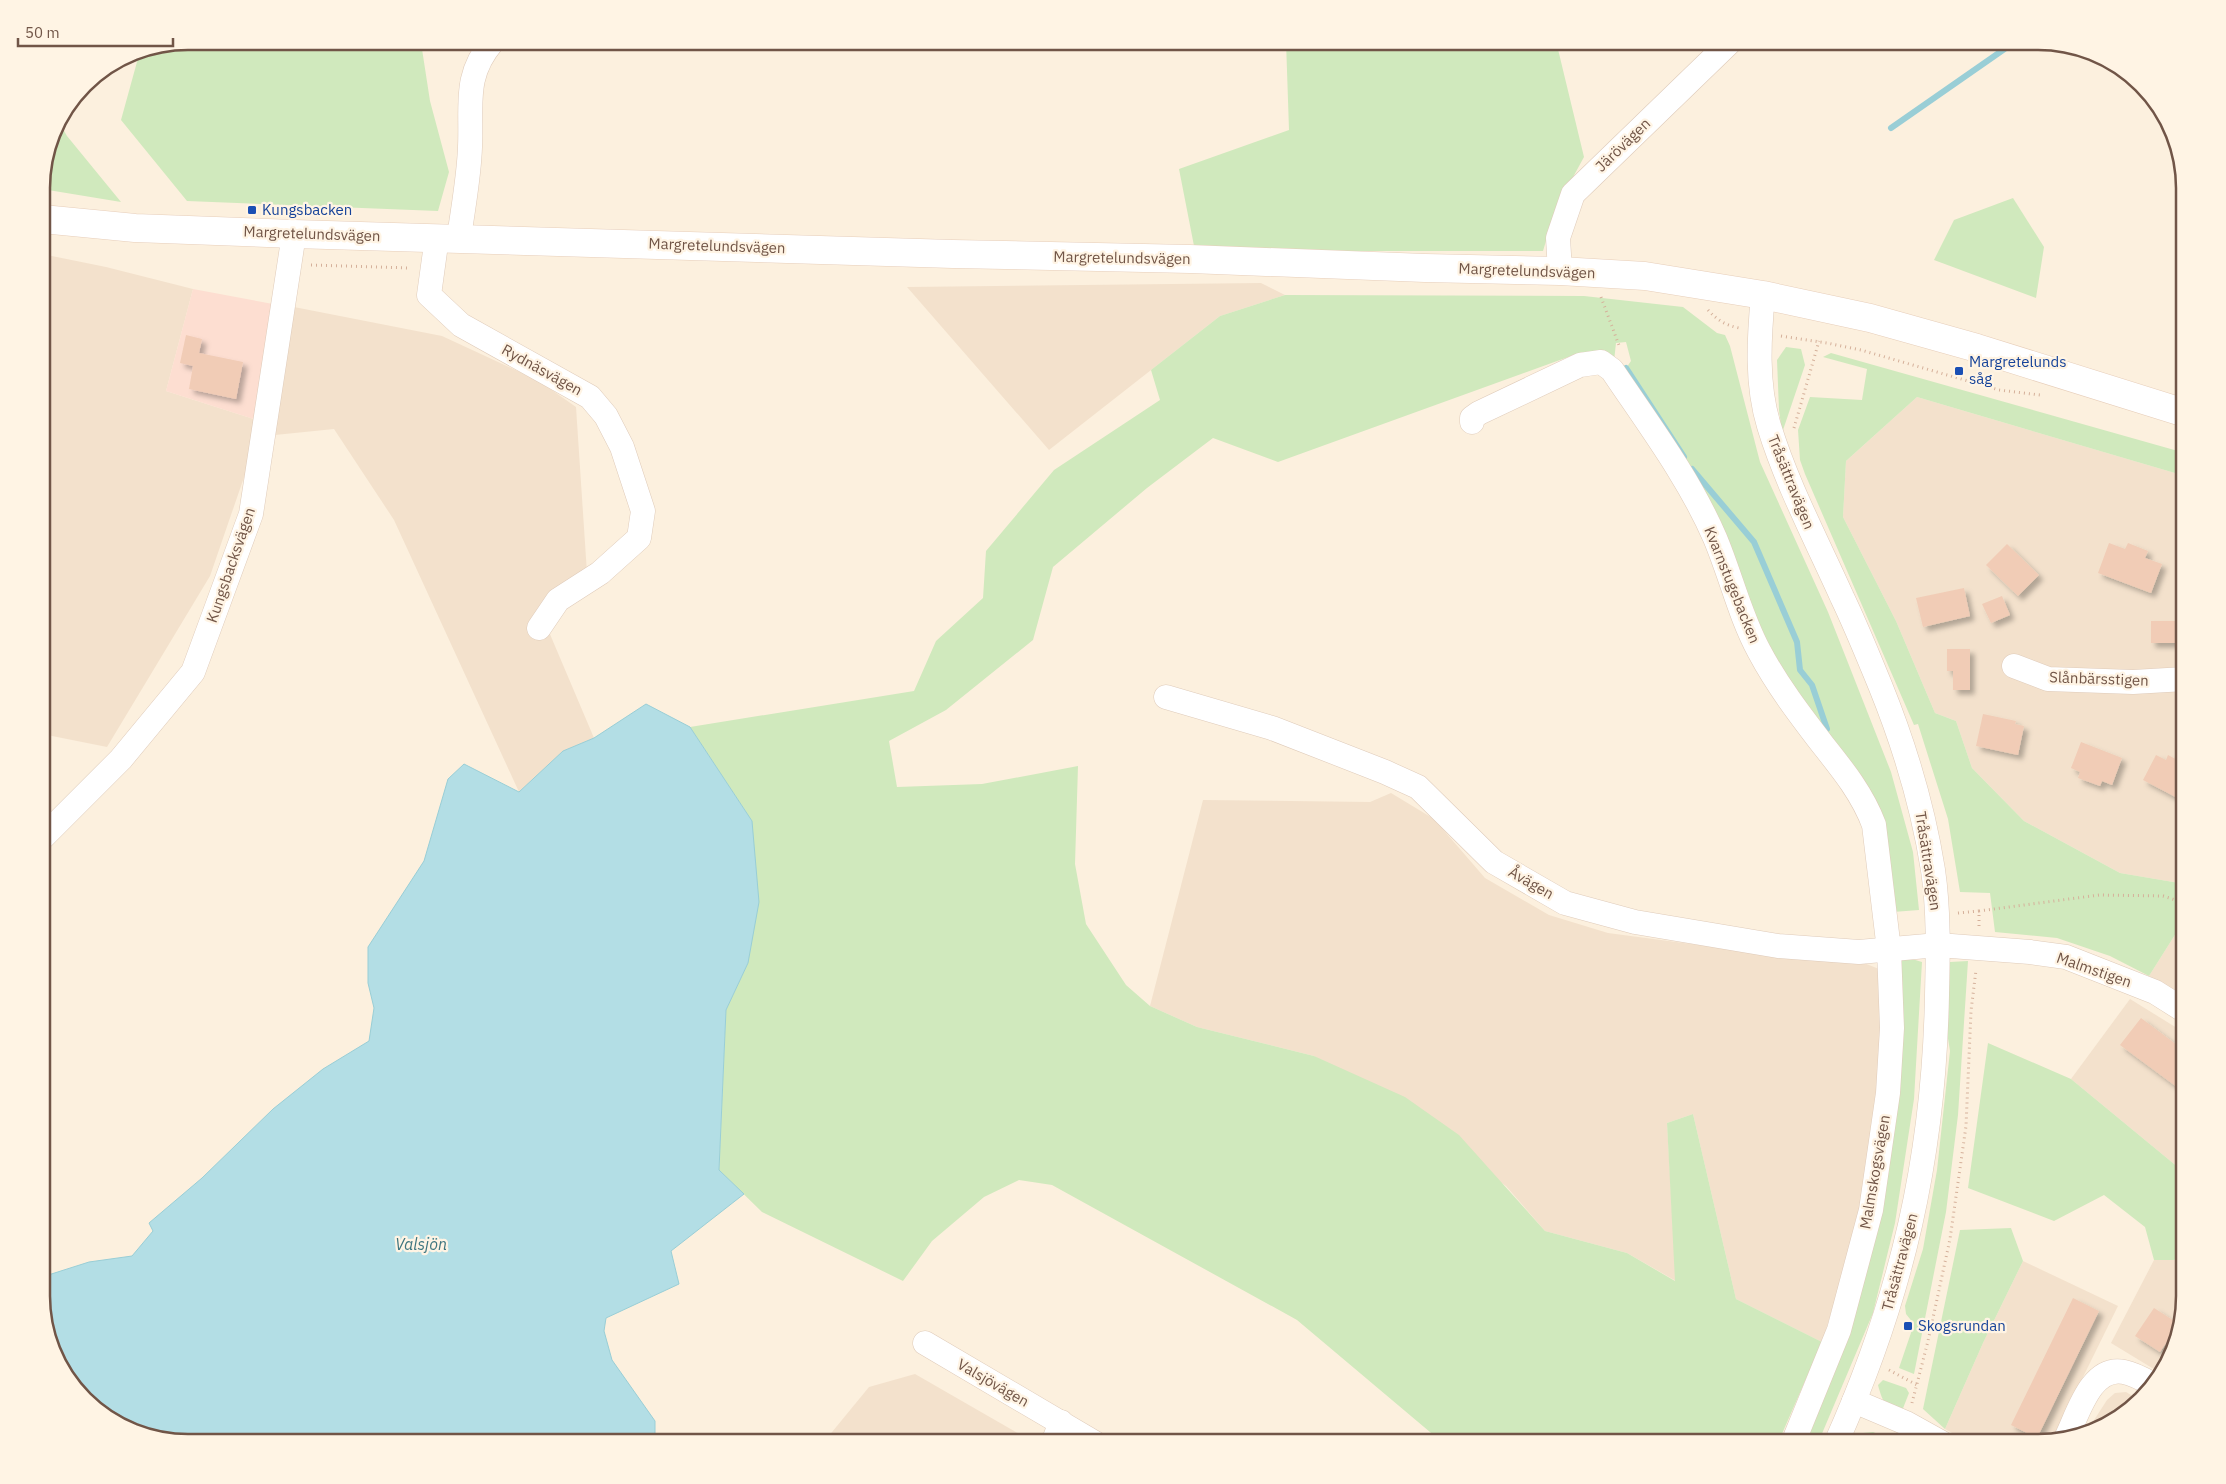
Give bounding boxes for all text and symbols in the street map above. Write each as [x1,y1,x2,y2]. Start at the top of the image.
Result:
scale bar [18,15,172,47]
text: 50 m [25,23,60,42]
street label: Järövägen [1591,114,1654,176]
place label: Kungsbacken [262,200,352,219]
marker: Kungsbacken [246,204,258,216]
street label: Margretelundsvägen [243,222,381,245]
street label: Margretelundsvägen [648,234,786,257]
street label: Margretelundsvägen [1053,247,1191,268]
street label: Margretelundsvägen [1458,259,1596,282]
street label: Rydnäsvägen [499,340,586,399]
place label: Margretelunds såg [1969,352,2067,388]
marker: Margretelunds såg [1953,365,1965,377]
street label: Tråsättravägen [1764,432,1819,532]
street label: Kungsbacksvägen [202,505,259,625]
street label: Kvarnstugebacken [1700,524,1765,646]
street label: Slånbärsstigen [2049,667,2149,690]
street label: Tråsättravägen [1911,810,1946,912]
street label: Åvägen [1505,862,1557,903]
street label: Malmstigen [2054,948,2134,991]
street label: Malmskogsvägen [1855,1113,1894,1230]
street label: Tråsättravägen [1877,1211,1922,1313]
water label: Valsjön [395,1234,447,1254]
place label: Skogsrundan [1918,1316,2006,1335]
marker: Skogsrundan [1902,1320,1914,1332]
street label: Valsjövägen [954,1354,1033,1411]

